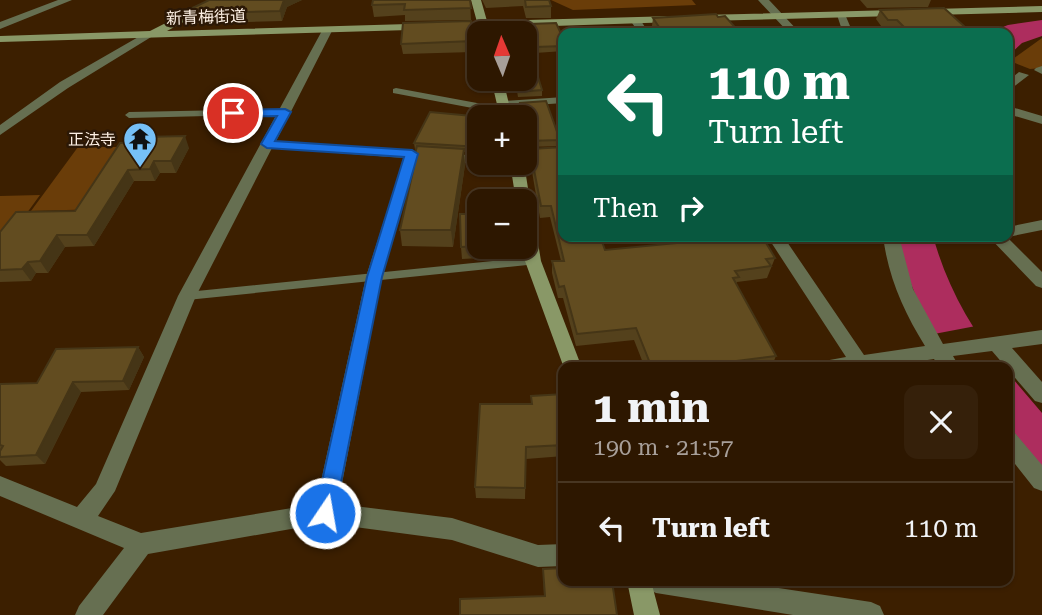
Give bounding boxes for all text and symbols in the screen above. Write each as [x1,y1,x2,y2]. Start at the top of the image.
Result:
street label: 新青梅街道 [166,6,246,28]
north arrow [467,21,537,91]
map controls [467,21,537,259]
text: 110 m [708,54,850,111]
icon: left [593,56,684,147]
pin [203,83,263,143]
icon: arrive [214,94,252,132]
button: + [467,105,537,175]
text: Turn left [708,113,843,151]
temple icon: 正法寺 [121,120,159,169]
place label: 正法寺 [68,130,116,149]
button: − [467,189,537,259]
icon: right [672,189,710,227]
text: Then [593,193,658,223]
text: 1 min [593,383,710,432]
button: close [904,385,978,459]
text: 190 m · 21:57 [593,434,733,461]
position arrow [288,476,362,550]
icon: left [593,509,631,547]
text: Turn left [652,513,770,543]
text: 110 m [904,513,978,543]

